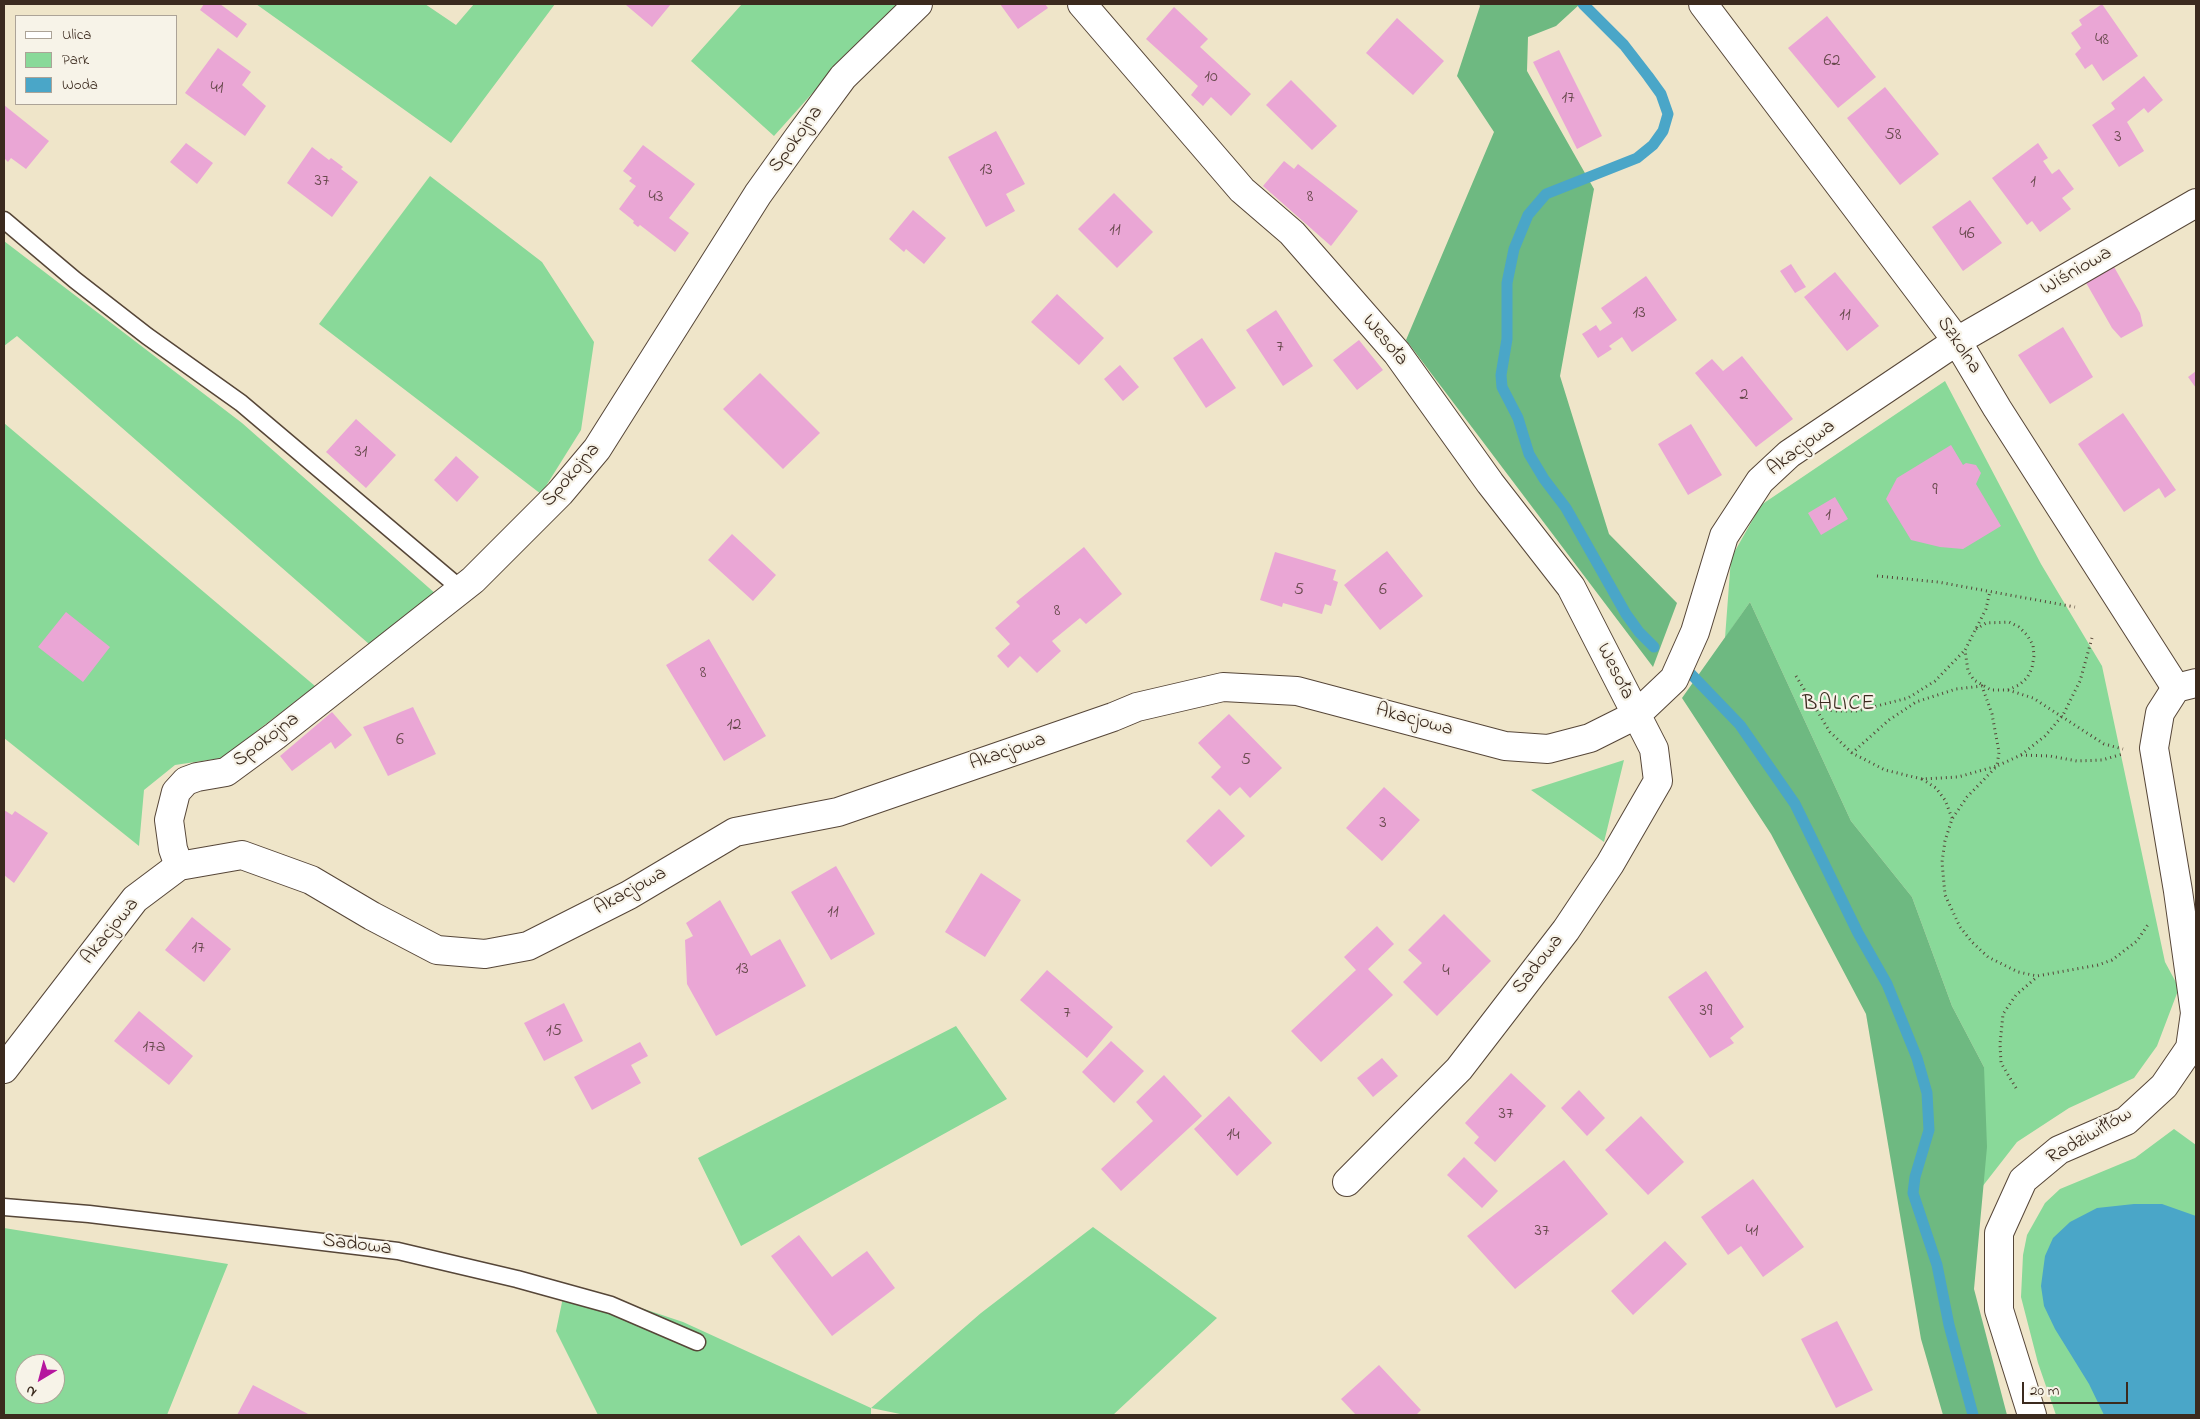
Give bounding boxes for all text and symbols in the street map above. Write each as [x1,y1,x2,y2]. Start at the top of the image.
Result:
legend [15,15,178,105]
text: Ulica [62,24,91,46]
house number: 48 [2095,30,2109,52]
text: Park [62,49,89,71]
house number: 62 [1824,51,1840,73]
house number: 10 [1204,67,1218,89]
text: Woda [62,74,98,96]
house number: 41 [210,78,224,100]
house number: 17 [1561,88,1575,110]
street label: Spokojna [765,102,829,178]
house number: 58 [1884,125,1902,147]
house number: 3 [2114,127,2122,149]
house number: 13 [979,160,993,182]
house number: 37 [315,171,329,193]
house number: 1 [2030,172,2036,194]
house number: 43 [649,187,663,209]
house number: 8 [1307,187,1313,209]
house number: 11 [1109,220,1121,242]
house number: 46 [1959,224,1975,246]
street label: Wiśniowa [2037,242,2117,302]
house number: 13 [1632,303,1646,325]
house number: 11 [1839,305,1851,327]
street label: Wesoła [1356,310,1412,372]
street label: Szkolna [1930,313,1986,379]
house number: 7 [1276,337,1284,359]
house number: 2 [1740,385,1748,407]
street label: Akacjowa [1763,416,1841,482]
street label: Spokojna [538,439,606,513]
house number: 31 [354,442,368,464]
house number: 9 [1932,480,1938,502]
house number: 1 [1825,505,1831,527]
house number: 5 [1294,580,1304,602]
house number: 6 [1379,580,1387,602]
house number: 8 [1054,601,1060,623]
street label: Wesoła [1590,640,1638,704]
house number: 8 [700,663,706,685]
district label: BALICE [1802,692,1876,718]
street label: Akacjowa [1373,699,1455,743]
street label: Spokojna [229,708,305,774]
house number: 12 [727,715,741,737]
street label: Akacjowa [967,729,1049,777]
house number: 6 [396,730,404,752]
house number: 5 [1241,750,1251,772]
house number: 3 [1379,813,1387,835]
street label: Akacjowa [591,862,671,922]
street label: Akacjowa [77,894,145,970]
house number: 11 [827,902,839,924]
street label: Sadowa [1508,930,1570,1000]
house number: 17 [191,938,205,960]
house number: 13 [735,959,749,981]
house number: 4 [1442,961,1450,983]
house number: 39 [1700,1001,1712,1023]
house number: 7 [1063,1003,1071,1025]
house number: 15 [546,1021,562,1043]
house number: 17a [143,1037,165,1059]
street label: Radziwiłłów [2043,1103,2137,1171]
house number: 37 [1499,1104,1513,1126]
house number: 14 [1226,1125,1240,1147]
house number: 37 [1535,1221,1549,1243]
house number: 41 [1745,1221,1759,1243]
street label: Sadowa [321,1230,393,1262]
north arrow [15,1354,65,1404]
scale bar [2025,1372,2131,1404]
text: N [21,1379,41,1402]
text: 20 m [2030,1380,2059,1402]

